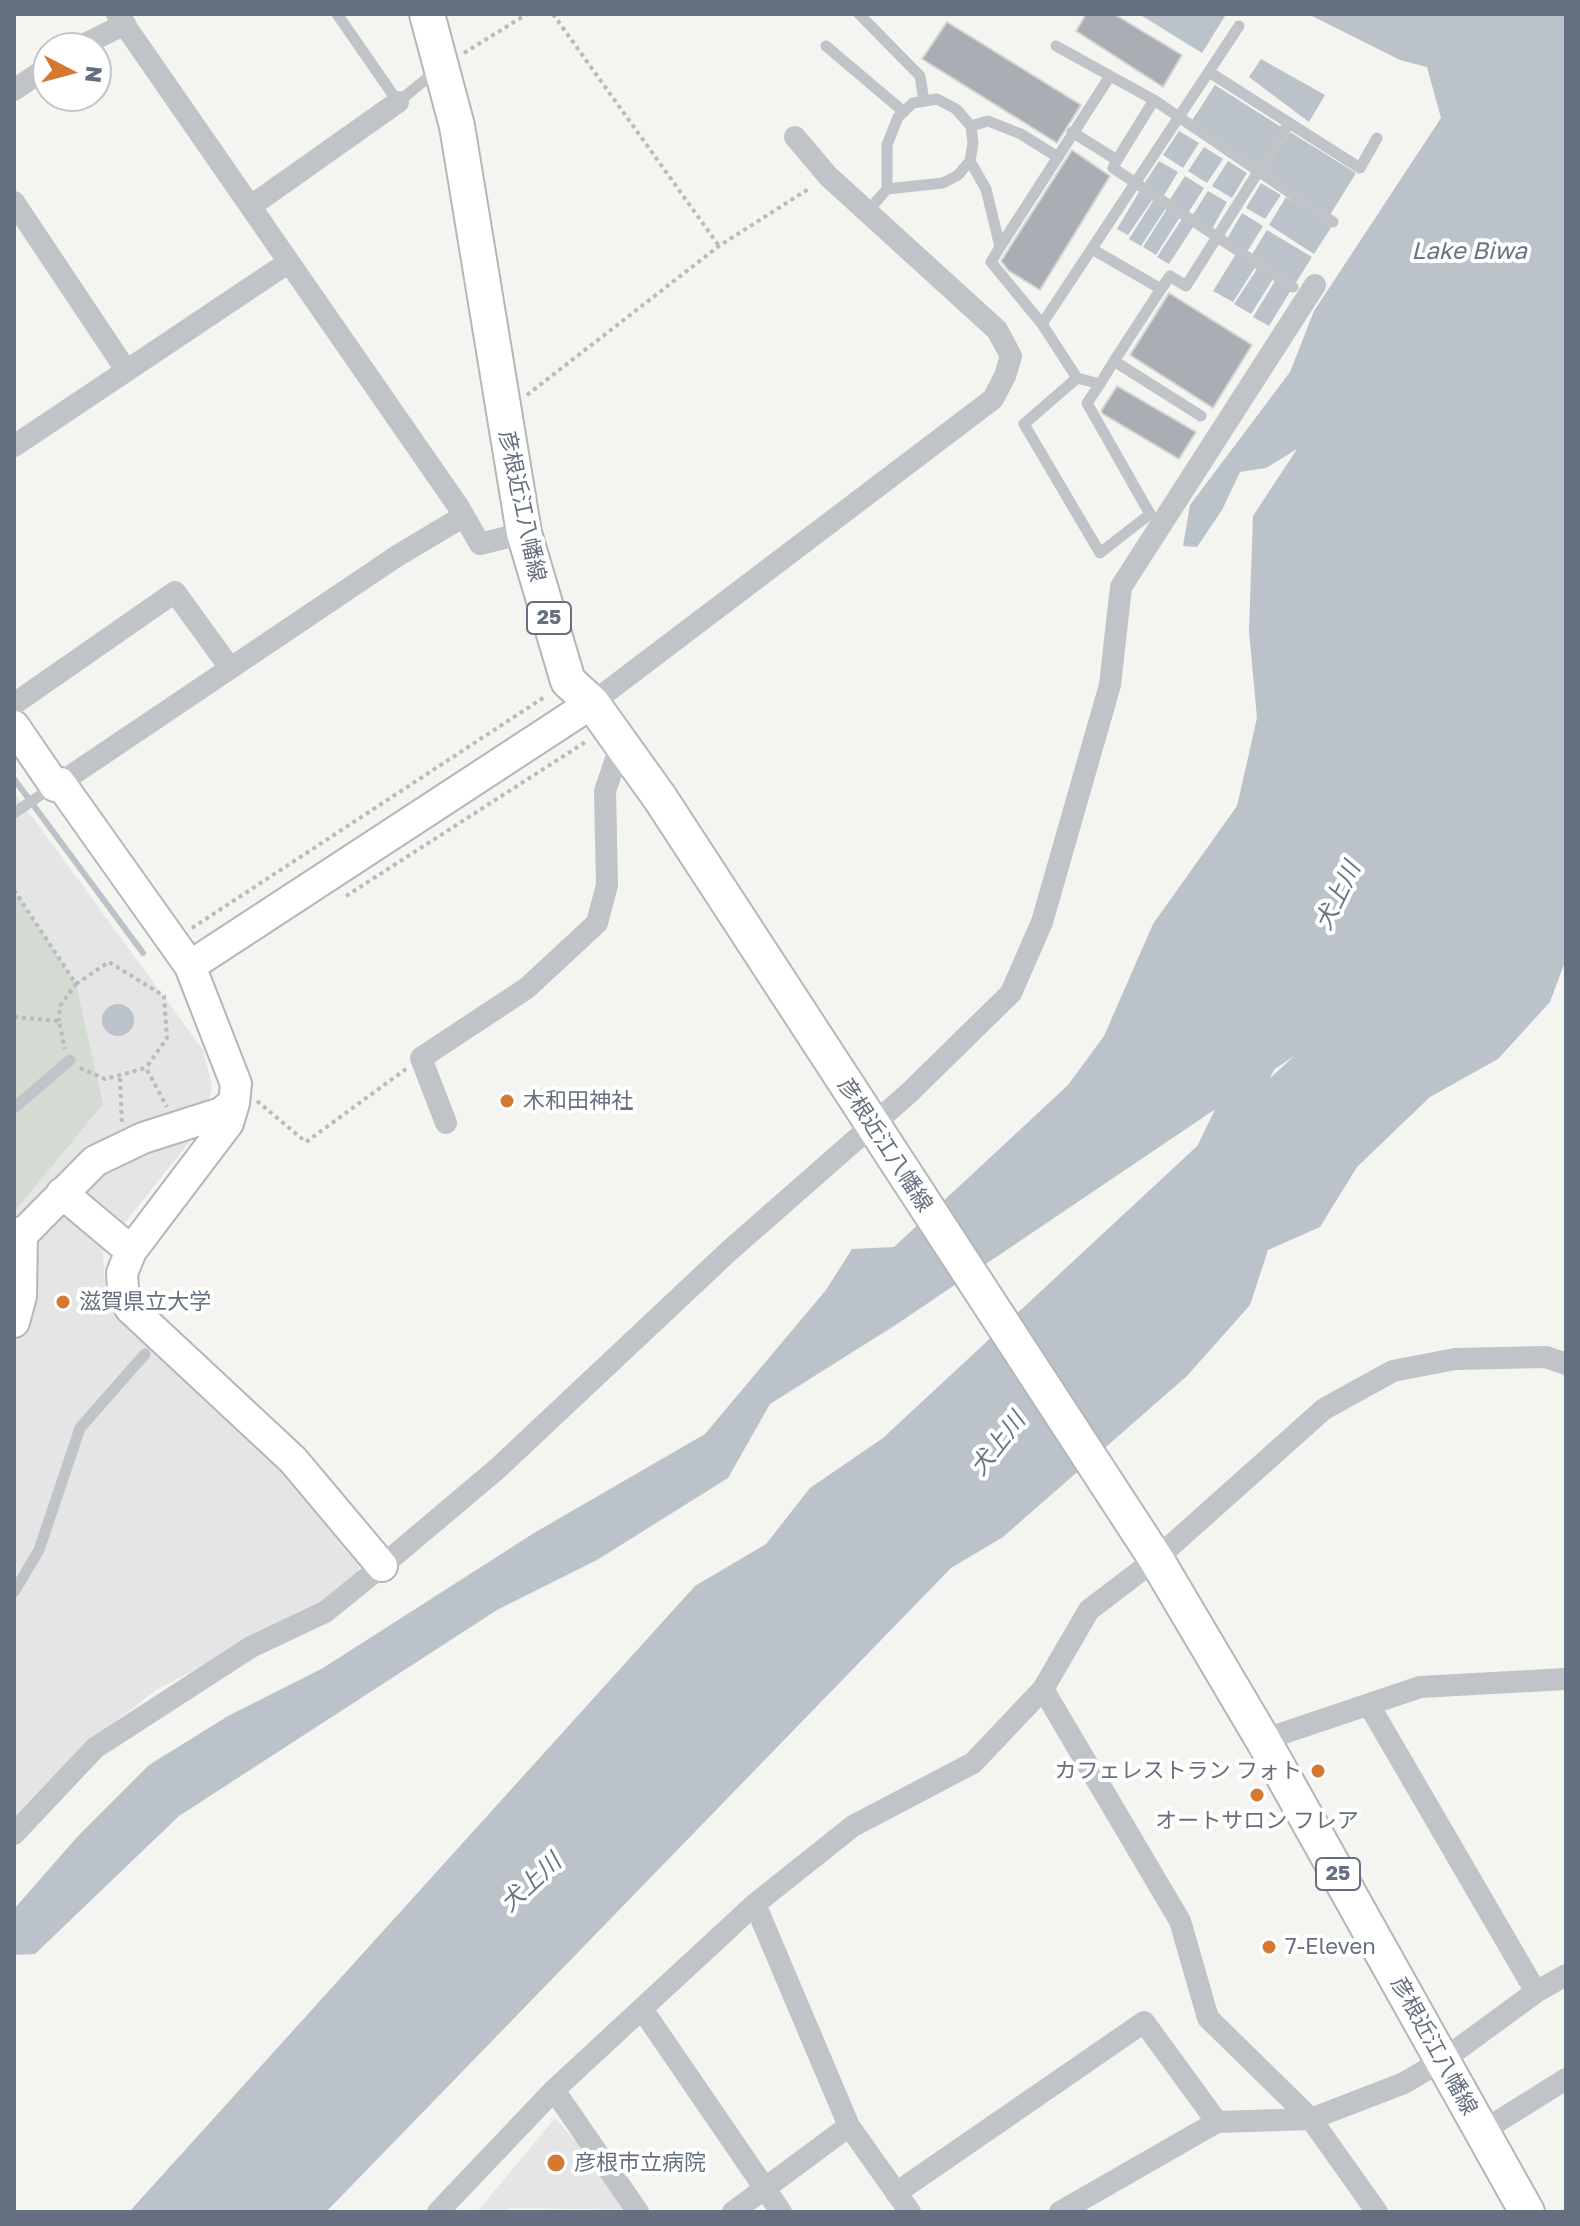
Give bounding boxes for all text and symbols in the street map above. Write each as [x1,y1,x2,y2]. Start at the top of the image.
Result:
north arrow [32,32,112,112]
text: N [80,65,109,84]
water label: Lake Biwa [1411,237,1527,265]
street label: 彦根近江八幡線 [493,428,551,584]
road number: 25 [527,602,571,634]
water label: 犬上川 [1309,857,1367,935]
street label: 彦根近江八幡線 [832,1073,938,1217]
place label: 木和田神社 [523,1088,633,1114]
marker: 木和田神社 [498,1092,516,1110]
place label: 滋賀県立大学 [79,1289,211,1315]
marker: 滋賀県立大学 [54,1293,72,1311]
water label: 犬上川 [964,1407,1032,1481]
place label: カフェレストラン フォト [1055,1758,1302,1784]
marker: カフェレストラン フォト [1309,1762,1327,1780]
marker: オートサロン フレア [1248,1786,1266,1804]
place label: オートサロン フレア [1155,1808,1359,1834]
water label: 犬上川 [495,1848,567,1918]
road number: 25 [1316,1858,1360,1890]
place label: 7-Eleven [1285,1934,1376,1960]
marker: 7-Eleven [1260,1938,1278,1956]
street label: 彦根近江八幡線 [1385,1972,1483,2120]
place label: 彦根市立病院 [574,2150,706,2176]
marker: 彦根市立病院 [545,2152,567,2174]

